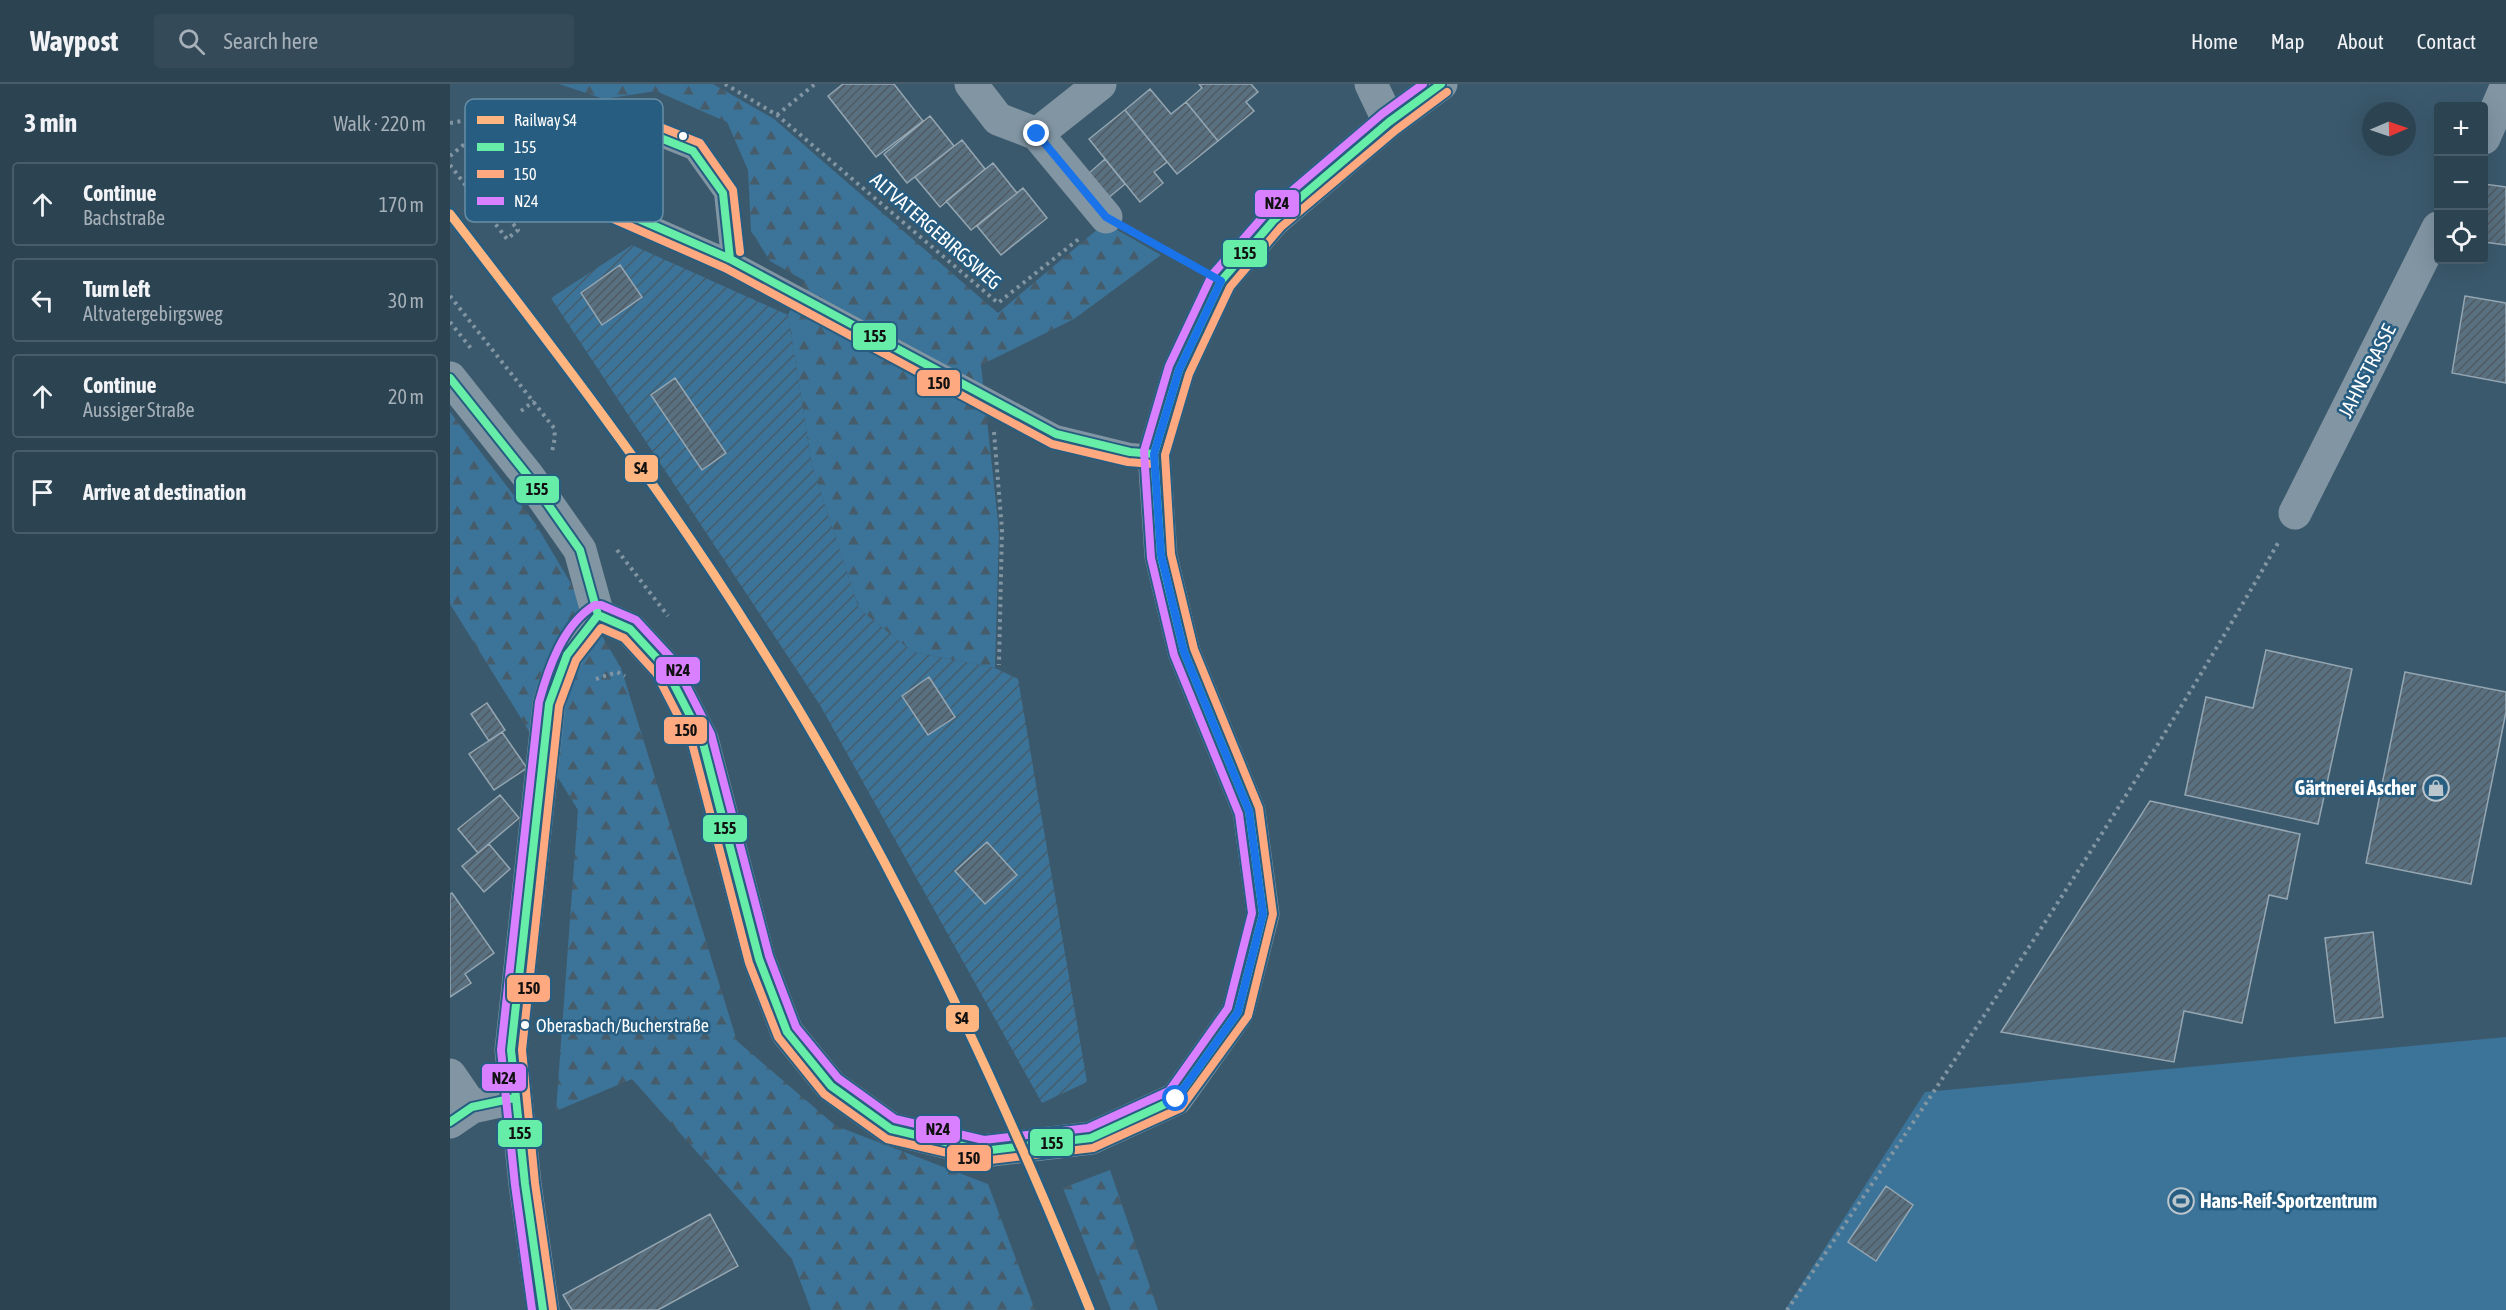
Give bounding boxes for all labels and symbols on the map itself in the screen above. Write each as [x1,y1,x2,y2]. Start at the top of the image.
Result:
legend [465,99,663,222]
north arrow [2362,102,2416,156]
text: Railway S4 [514,111,577,130]
route end [1023,120,1049,146]
unlabelled marker [677,130,689,142]
text: 155 [514,138,537,156]
text: 150 [514,165,537,183]
street label: ALTVATERGEBIRGSWEG [866,167,1007,294]
line badge: N24 [1254,189,1300,218]
text: N24 [514,192,538,210]
text: N24 [1265,194,1290,212]
line badge: 155 [1222,239,1268,268]
text: 155 [1234,244,1257,262]
street label: JAHNSTRASSE [2333,320,2400,421]
line badge: 155 [852,322,897,351]
text: 155 [864,327,887,345]
line badge: 150 [916,369,961,397]
text: 150 [928,374,951,392]
line badge: S4 [624,454,659,483]
text: S4 [634,459,649,477]
line badge: 155 [515,475,560,504]
text: 155 [526,480,549,498]
line badge: N24 [655,656,701,685]
text: N24 [666,661,691,679]
line badge: 150 [663,716,708,745]
text: 150 [675,721,698,739]
shop icon: Gärtnerei Ascher [2421,773,2451,803]
place label: Gärtnerei Ascher [2295,776,2417,799]
line badge: 155 [702,814,748,843]
text: 155 [714,819,737,837]
line badge: 150 [506,974,551,1003]
text: 150 [518,979,541,997]
line badge: S4 [945,1004,980,1033]
text: S4 [955,1009,970,1027]
place label: Oberasbach/Bucherstraße [536,1015,709,1036]
marker: Oberasbach/Bucherstraße [519,1019,531,1031]
line badge: N24 [481,1063,527,1092]
text: N24 [492,1069,517,1087]
route start [1162,1085,1188,1111]
line badge: N24 [915,1115,961,1144]
line badge: 155 [497,1119,543,1148]
text: N24 [926,1120,951,1138]
text: 155 [509,1124,532,1142]
line badge: 155 [1029,1128,1074,1157]
text: 155 [1041,1134,1064,1152]
line badge: 150 [946,1144,992,1172]
text: 150 [958,1149,981,1167]
sports icon: Hans-Reif-Sportzentrum [2166,1186,2196,1216]
place label: Hans-Reif-Sportzentrum [2200,1189,2377,1212]

